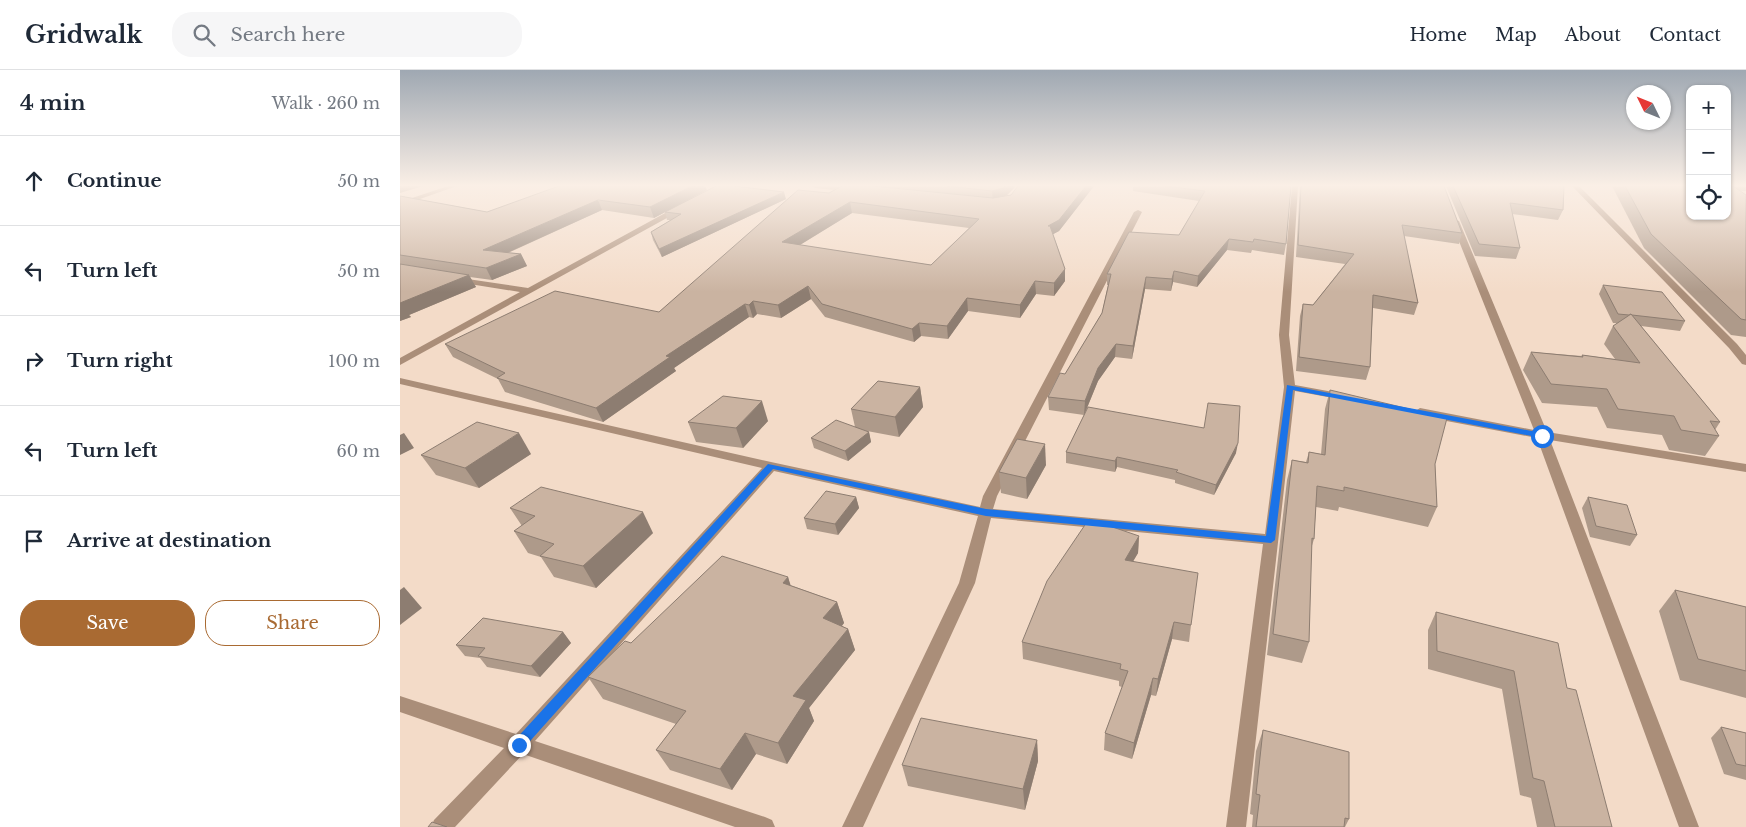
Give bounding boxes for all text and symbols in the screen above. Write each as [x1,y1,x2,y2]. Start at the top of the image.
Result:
search box [172,12,522,57]
text: Gridwalk [25,20,142,49]
icon: search [190,21,218,49]
text: Search here [230,23,345,46]
text: Home [1409,24,1467,46]
text: Map [1495,24,1537,46]
text: About [1565,24,1621,46]
text: Contact [1649,24,1721,46]
north arrow [1626,85,1671,130]
map controls [1686,85,1731,220]
button: + [1686,85,1731,130]
text: 4 min [20,90,86,116]
text: Walk · 260 m [272,93,380,113]
button: − [1686,130,1731,175]
icon: ahead [20,167,48,195]
text: Continue [67,169,162,192]
text: 50 m [338,171,380,191]
button: locate [1686,175,1731,220]
icon: left [20,257,48,285]
text: Turn left [67,259,158,282]
text: 50 m [338,261,380,281]
icon: right [20,347,48,375]
text: Turn right [67,349,173,372]
text: 100 m [328,351,380,371]
route start [1531,425,1554,448]
icon: left [20,437,48,465]
text: Turn left [67,439,158,462]
text: 60 m [337,441,380,461]
icon: arrive [20,527,48,555]
text: Arrive at destination [67,529,271,552]
button: Save [20,600,195,646]
button: Share [205,600,380,646]
route end [508,734,531,757]

